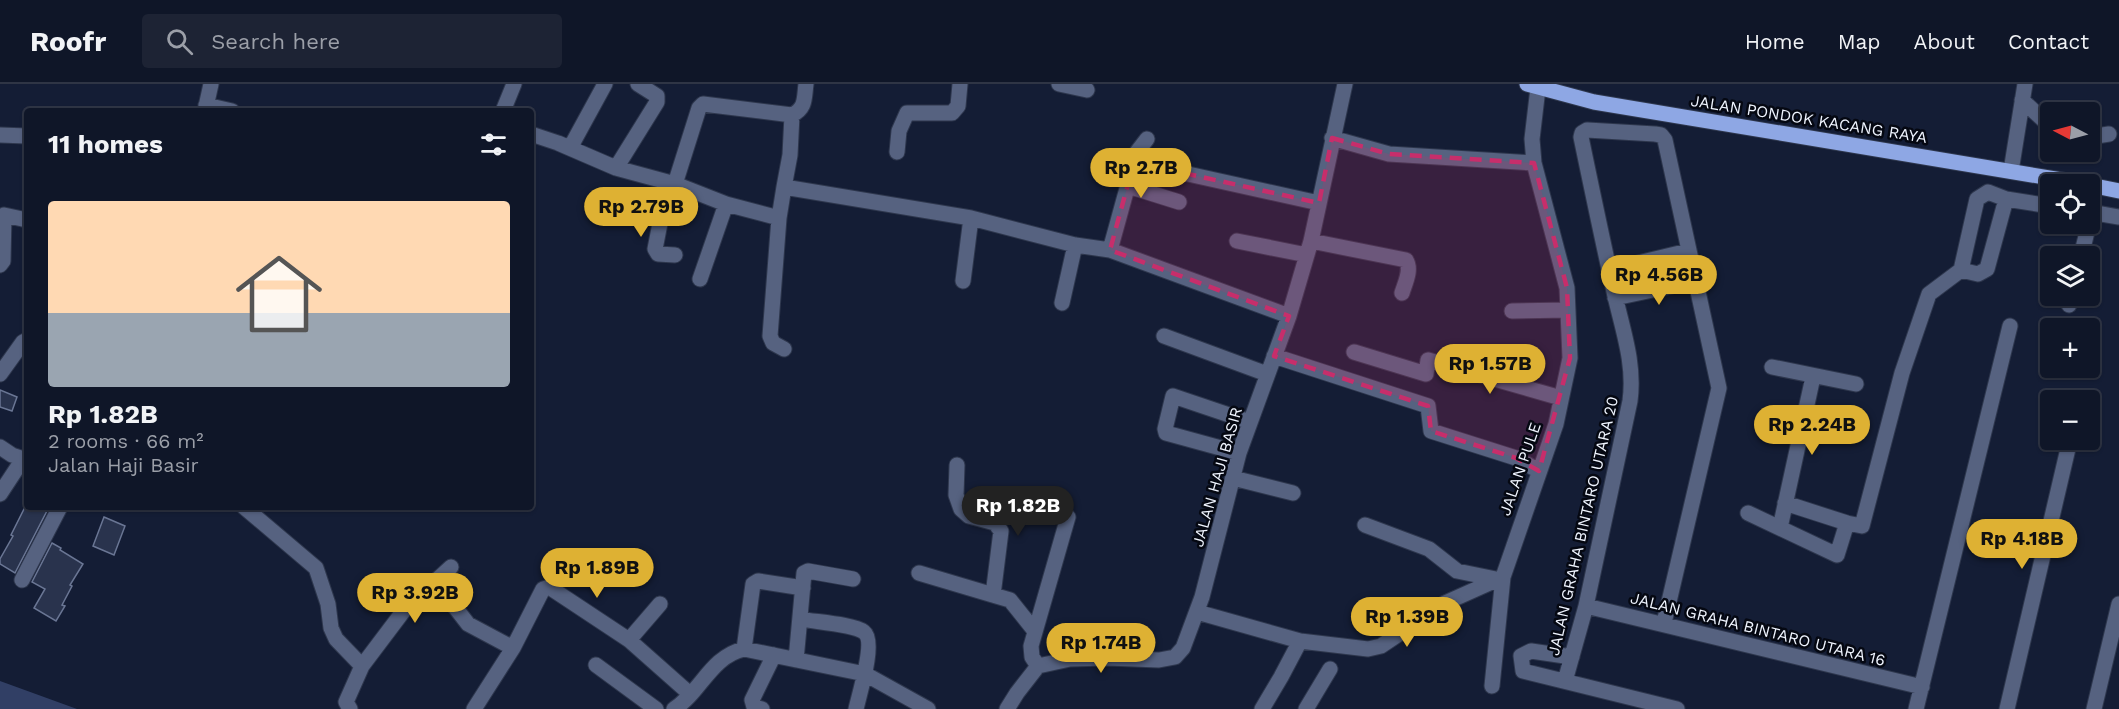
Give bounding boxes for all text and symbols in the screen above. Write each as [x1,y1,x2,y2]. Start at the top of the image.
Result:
search box [142,14,562,68]
text: Roofr [30,25,106,58]
icon: search [163,25,196,58]
text: Search here [211,29,340,54]
text: Home [1745,29,1805,54]
text: Map [1838,29,1881,54]
text: About [1914,29,1975,54]
text: Contact [2008,29,2089,54]
street label: JALAN PONDOK KACANG RAYA [1689,91,1929,147]
north arrow [2040,102,2100,162]
map controls [2040,102,2100,450]
icon: filters [477,128,510,161]
text: 11 homes [48,129,163,159]
pin: Rp 2.7B [1086,148,1196,199]
text: Rp 2.7B [1104,155,1178,179]
button: locate [2040,174,2100,234]
pin: Rp 2.79B [579,187,703,238]
text: Rp 2.79B [598,194,684,218]
icon: home [225,240,333,348]
button: layers [2040,246,2100,306]
pin: Rp 4.56B [1597,255,1721,306]
text: Rp 4.56B [1615,262,1703,286]
button: + [2040,318,2100,378]
pin: Rp 1.57B [1428,344,1552,395]
text: Rp 1.57B [1448,351,1532,375]
button: − [2040,390,2100,450]
street label: JALAN GRAHA BINTARO UTARA 20 [1544,394,1622,658]
text: Rp 1.82B [48,399,158,429]
street label: JALAN HAJI BASIR [1188,405,1246,549]
pin: Rp 2.24B [1750,405,1874,456]
text: Rp 2.24B [1768,412,1856,436]
street label: JALAN PULE [1495,420,1545,518]
text: 2 rooms · 66 m² [48,429,204,453]
text: Jalan Haji Basir [48,453,199,477]
pin: Rp 1.82B [956,486,1080,537]
text: Rp 1.82B [976,493,1060,517]
pin: Rp 4.18B [1960,519,2084,570]
text: Rp 4.18B [1980,526,2064,550]
pin: Rp 1.89B [535,548,659,599]
text: Rp 1.89B [555,555,639,579]
pin: Rp 3.92B [353,573,477,624]
text: Rp 3.92B [371,580,459,604]
street label: JALAN GRAHA BINTARO UTARA 16 [1629,588,1887,670]
pin: Rp 1.39B [1345,597,1469,648]
text: Rp 1.39B [1365,604,1449,628]
pin: Rp 1.74B [1039,623,1163,674]
text: Rp 1.74B [1060,630,1142,654]

